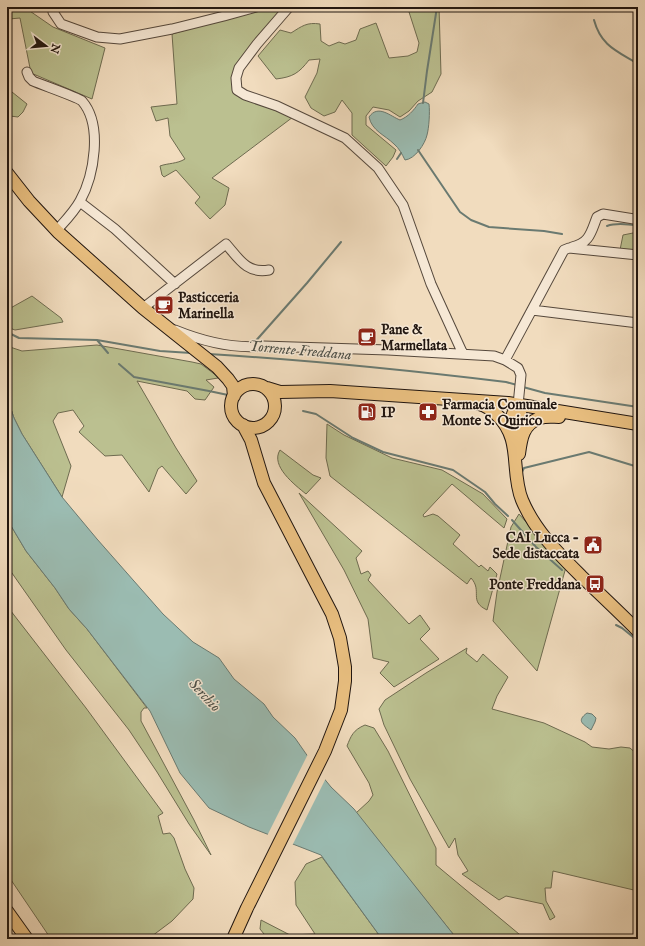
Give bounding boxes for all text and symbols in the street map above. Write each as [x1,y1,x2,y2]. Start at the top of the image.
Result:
north arrow [26,26,66,66]
text: N [46,41,63,55]
place label: Pasticceria Marinella [178,289,240,323]
cafe icon: Pasticceria Marinella [153,294,175,316]
place label: Pane & Marmellata [381,321,448,355]
cafe icon: Pane & Marmellata [356,326,378,348]
water label: Torrente Freddana [248,337,353,365]
place label: Farmacia Comunale Monte S. Quirico [442,396,557,430]
fuel station icon: IP [356,401,378,423]
pharmacy icon: Farmacia Comunale Monte S. Quirico [417,401,439,423]
place label: IP [381,404,396,422]
place label: CAI Lucca - Sede distaccata [493,529,580,563]
public building icon: CAI Lucca - Sede distaccata [582,534,604,556]
bus stop icon: Ponte Freddana [584,573,606,595]
place label: Ponte Freddana [489,576,582,594]
water label: Serchio [185,675,225,716]

